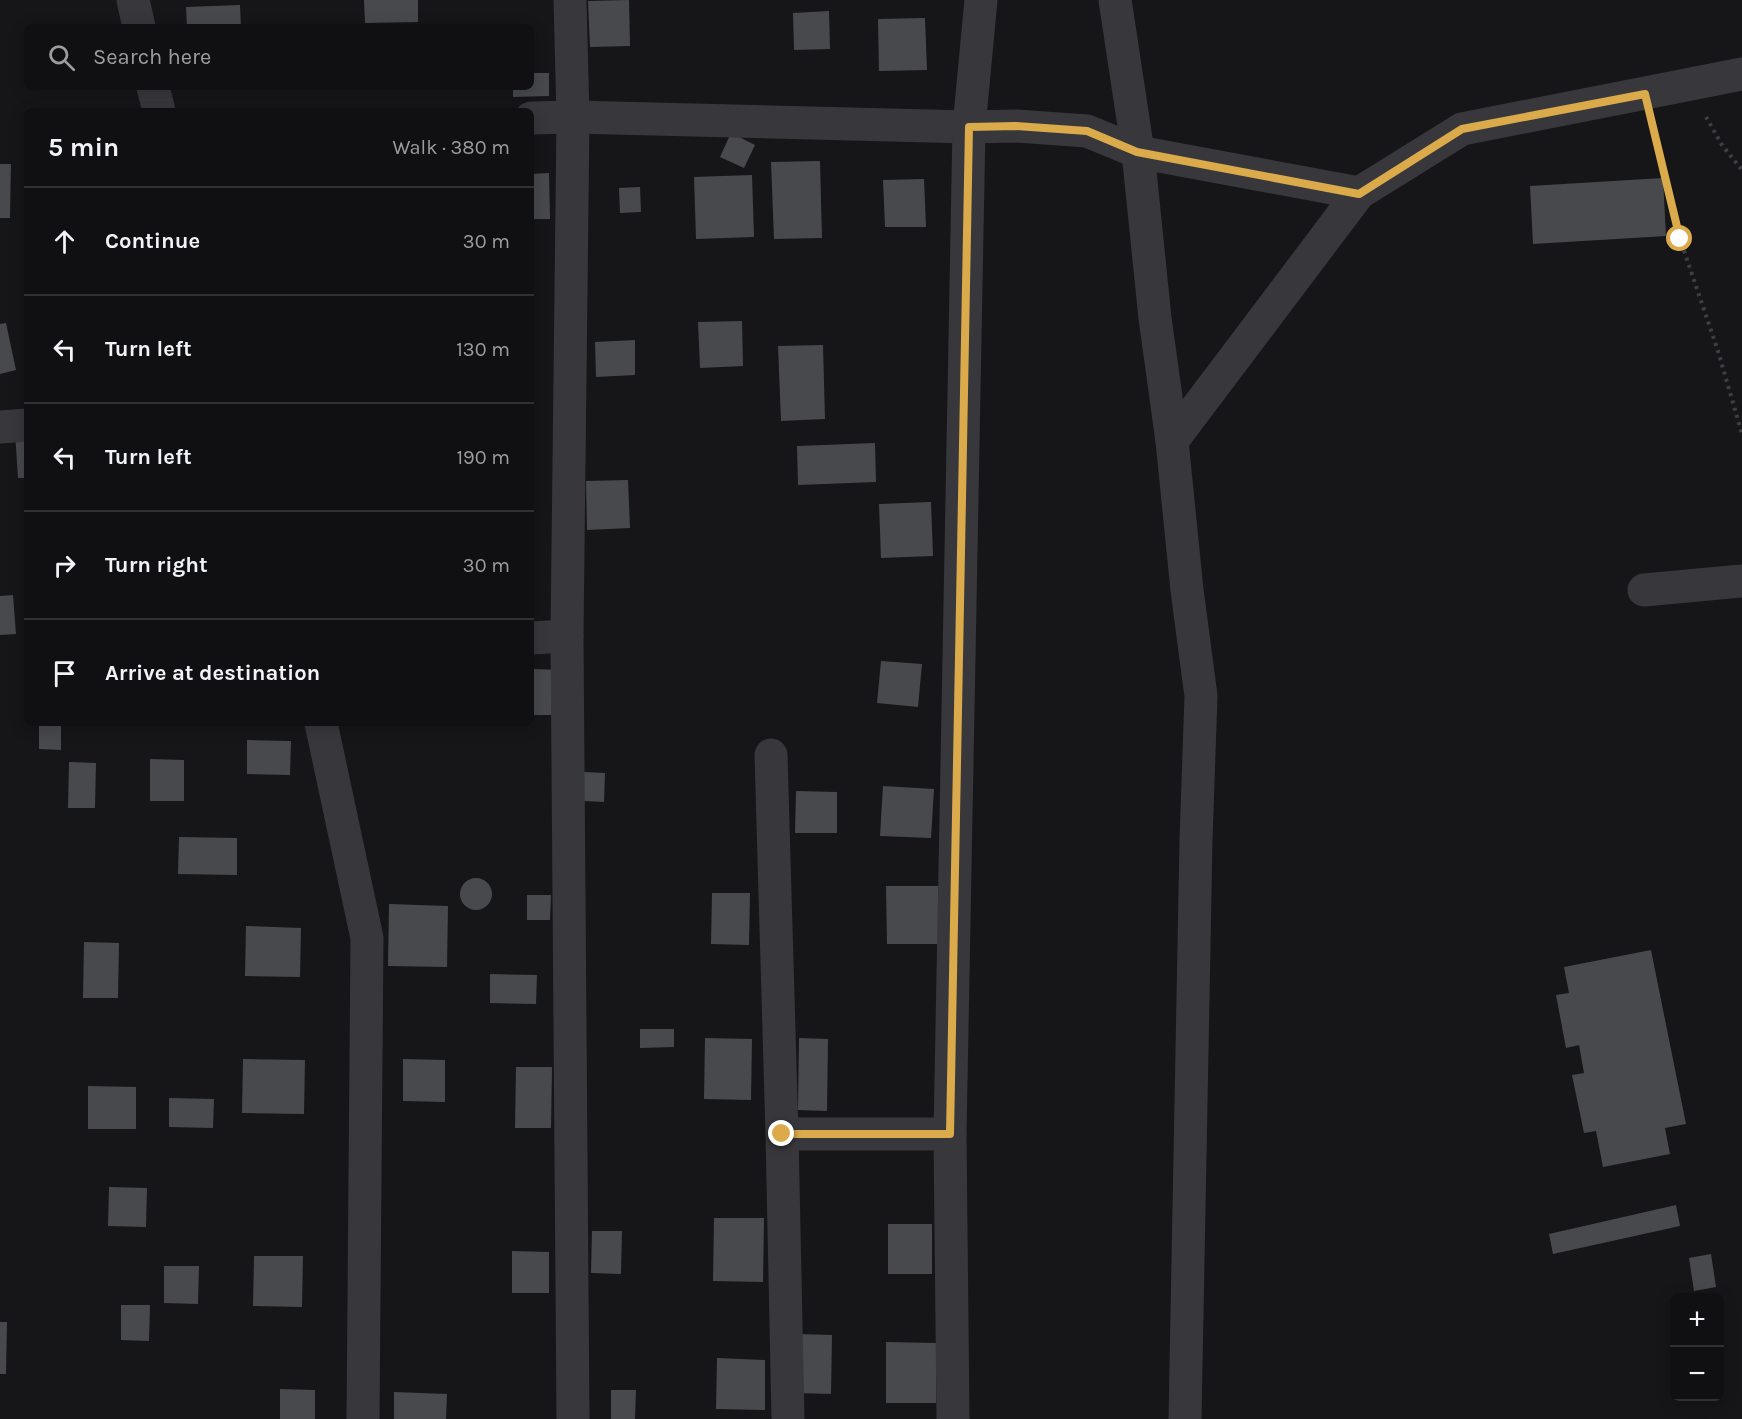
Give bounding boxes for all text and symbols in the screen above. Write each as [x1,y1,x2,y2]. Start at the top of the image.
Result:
search box [24,24,534,90]
icon: search [45,41,78,74]
text: Search here [93,44,211,70]
text: 5 min [48,132,119,163]
text: Walk · 380 m [392,136,510,159]
icon: ahead [48,225,81,258]
route start [1666,225,1692,251]
text: Continue [105,228,200,254]
text: 30 m [463,230,510,253]
icon: left [48,333,81,366]
text: Turn left [105,336,192,362]
text: 130 m [456,338,510,361]
icon: left [48,441,81,474]
text: Turn left [105,444,192,470]
text: 190 m [456,446,510,469]
icon: right [48,549,81,582]
text: Turn right [105,552,208,578]
text: 30 m [463,554,510,577]
icon: arrive [48,657,81,690]
text: Arrive at destination [105,660,320,686]
route end [768,1120,794,1146]
map controls [1670,1293,1724,1401]
button: + [1670,1293,1724,1347]
button: − [1670,1347,1724,1401]

